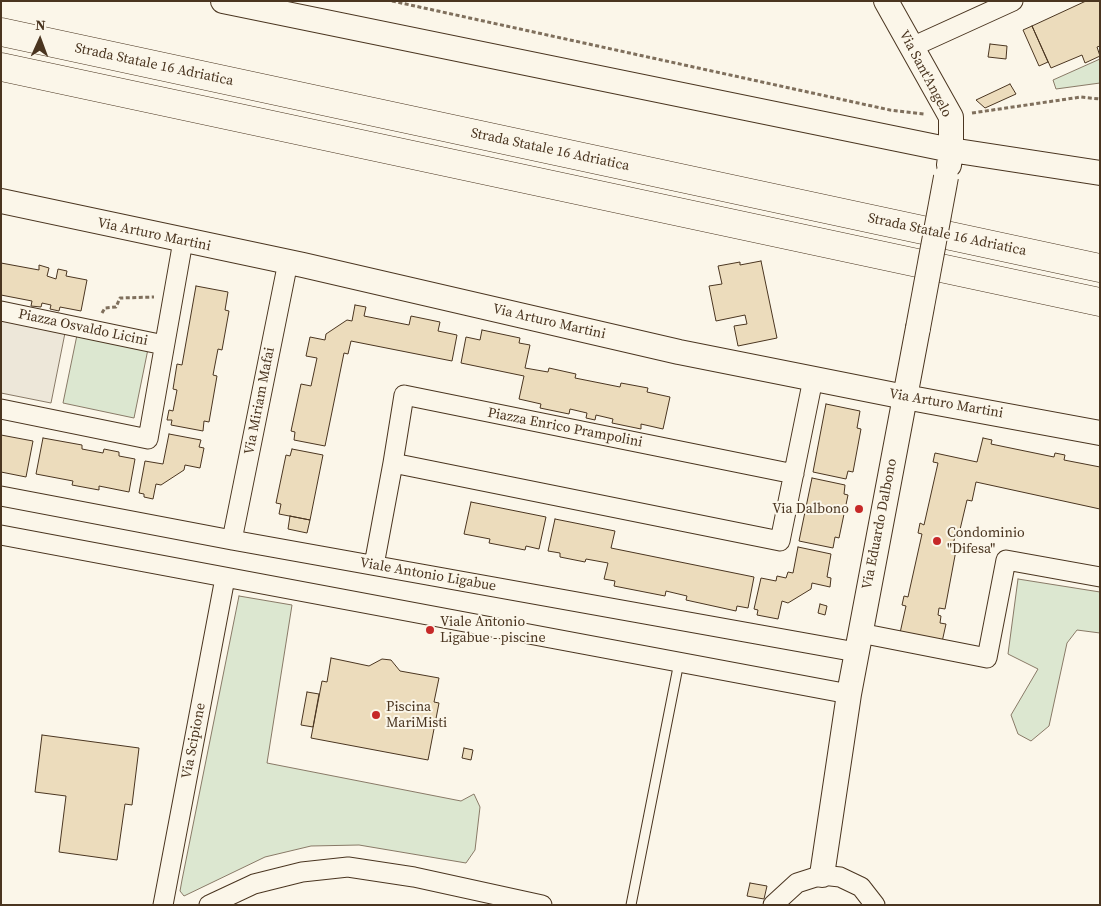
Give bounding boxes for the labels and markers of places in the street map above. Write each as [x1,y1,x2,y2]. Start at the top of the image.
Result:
place label: Via Dalbono [772,501,849,517]
marker: Via Dalbono [853,503,865,515]
place label: Condominio "Difesa" [947,525,1025,558]
marker: Condominio "Difesa" [931,535,943,547]
place label: Viale Antonio Ligabue - piscine [440,614,546,646]
marker: Viale Antonio Ligabue - piscine [424,624,436,636]
place label: Piscina MariMisti [386,699,447,732]
marker: Piscina MariMisti [370,709,382,721]

